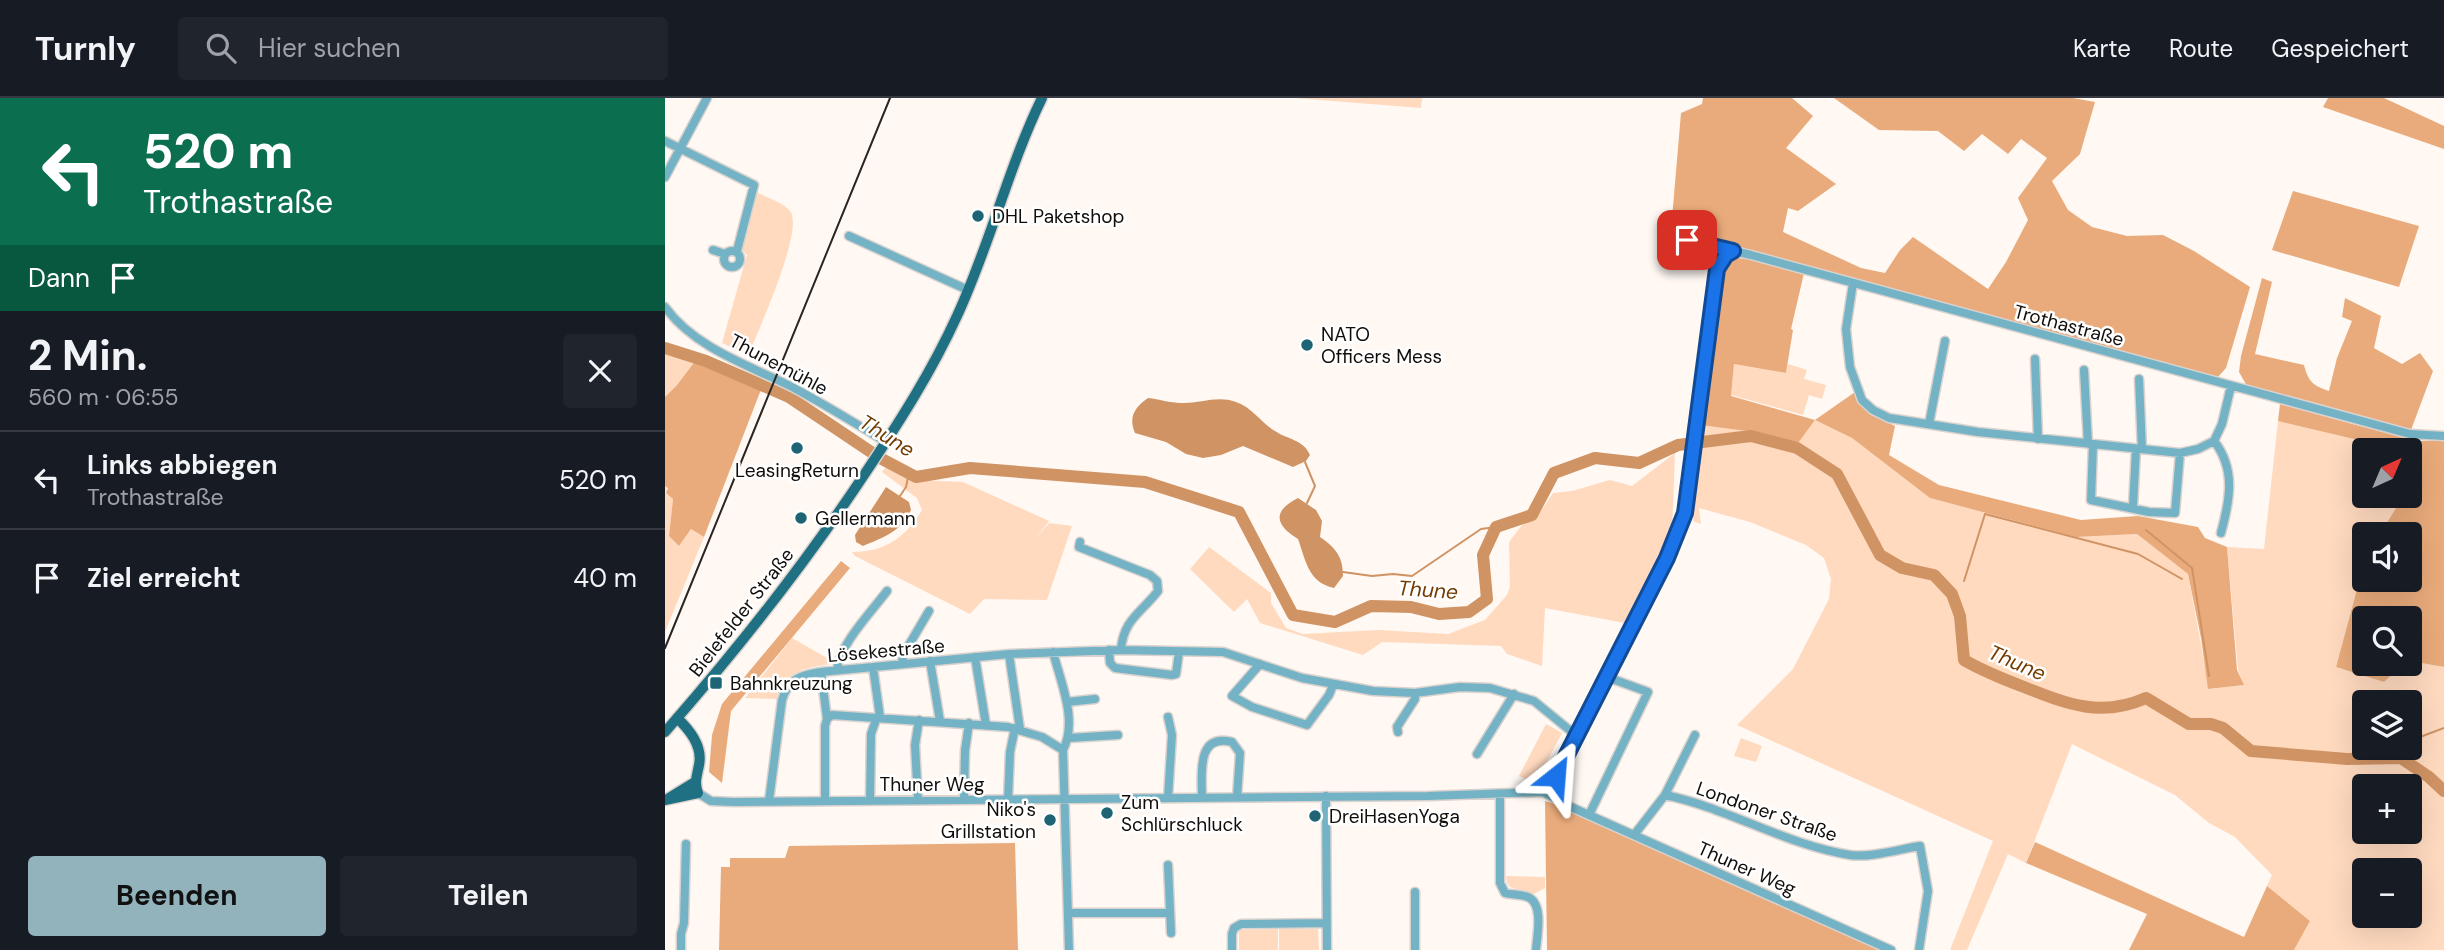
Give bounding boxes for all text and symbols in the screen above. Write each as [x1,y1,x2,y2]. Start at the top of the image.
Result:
search box [178,17,668,80]
text: Turnly [35,27,136,70]
icon: search [202,29,240,67]
text: Hier suchen [258,31,401,65]
text: Karte [2073,33,2131,64]
text: Route [2169,33,2233,64]
text: Gespeichert [2271,33,2409,64]
text: 520 m [143,119,293,183]
icon: left [28,126,119,217]
text: Trothastraße [143,181,333,223]
place label: DHL Paketshop [992,204,1124,229]
marker: DHL Paketshop [970,208,986,224]
pin [1657,210,1717,270]
icon: arrive [1668,221,1706,259]
icon: arrive [104,259,142,297]
text: Dann [28,261,90,295]
street label: Trothastraße [2011,299,2127,352]
place label: NATO Officers Mess [1321,322,1442,369]
text: 2 Min. [28,328,147,383]
street label: Thunemühle [725,328,832,401]
button: close [563,334,637,408]
marker: NATO Officers Mess [1299,337,1315,353]
text: 560 m · 06:55 [28,382,179,412]
water label: Thune [854,408,920,464]
north arrow [2352,438,2422,508]
map controls [2352,438,2422,928]
marker: LeasingReturn [789,440,805,456]
text: Links abbiegen [87,448,277,482]
place label: LeasingReturn [735,458,859,483]
icon: left [28,461,66,499]
text: 520 m [559,463,637,497]
text: Trothastraße [87,482,224,512]
place label: Gellermann [815,506,916,531]
marker: Gellermann [793,510,809,526]
button: sound [2352,522,2422,592]
street label: Bielefelder Straße [683,543,799,682]
icon: arrive [28,559,66,597]
text: Ziel erreicht [87,561,240,595]
text: 40 m [573,561,637,595]
water label: Thune [1397,574,1459,606]
button: search [2352,606,2422,676]
street label: Lösekestraße [826,633,946,668]
water label: Thune [1984,638,2050,688]
place label: Bahnkreuzung [730,671,853,696]
marker: Bahnkreuzung [708,675,724,691]
button: layers [2352,690,2422,760]
position arrow [1519,739,1593,813]
street label: Thuner Weg [879,772,985,797]
button: + [2352,774,2422,844]
street label: Londoner Straße [1693,776,1841,847]
place label: Zum Schlürschluck [1121,790,1243,837]
place label: Niko's Grillstation [941,797,1036,844]
place label: DreiHasenYoga [1329,804,1460,829]
marker: Zum Schlürschluck [1099,805,1115,821]
marker: DreiHasenYoga [1307,808,1323,824]
marker: Niko's Grillstation [1042,812,1058,828]
street label: Thuner Weg [1694,836,1800,901]
button: Beenden [28,856,326,936]
button: Teilen [340,856,637,936]
button: − [2352,858,2422,928]

